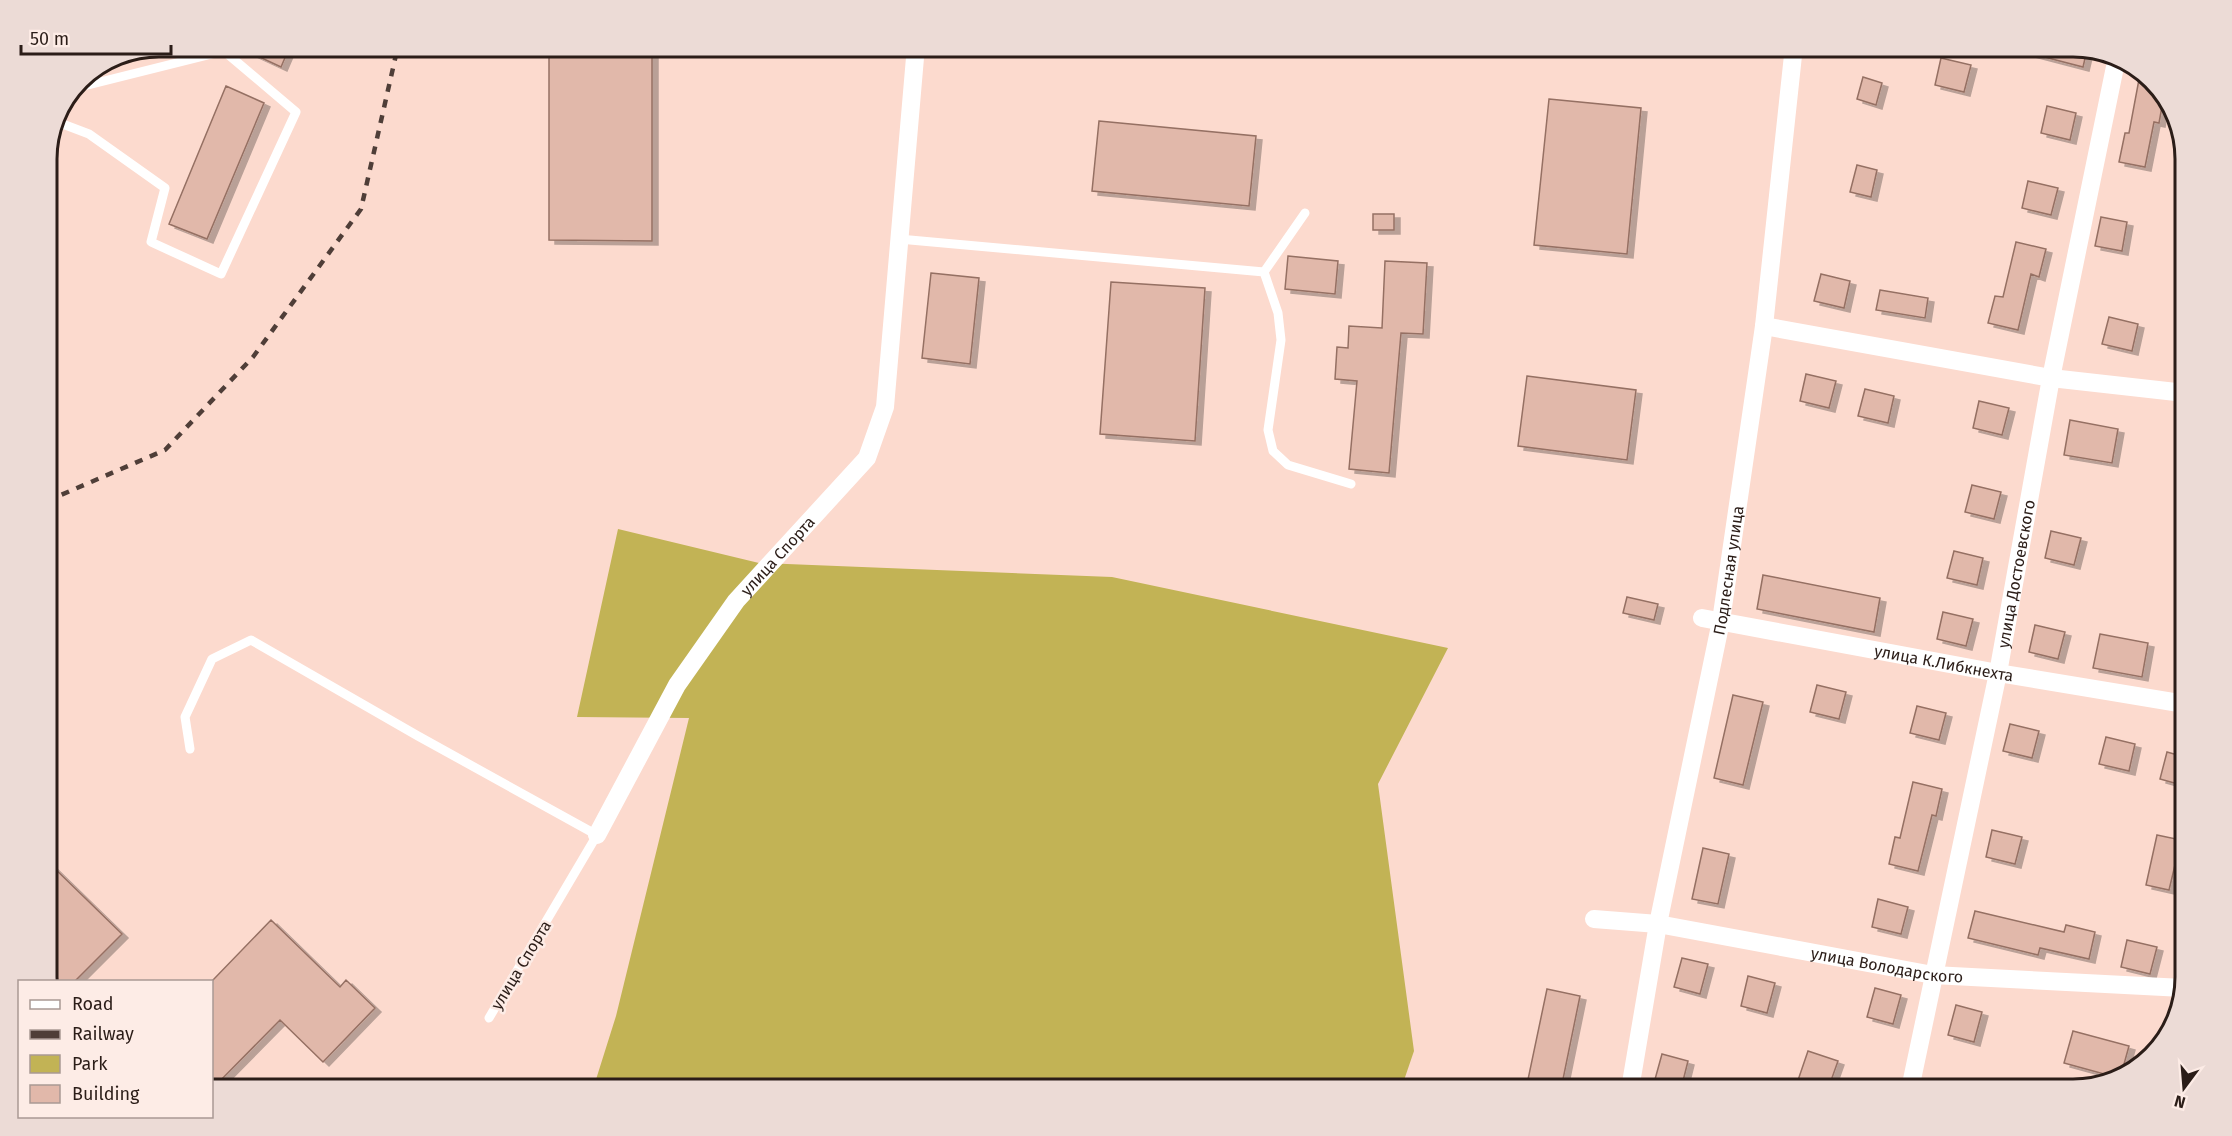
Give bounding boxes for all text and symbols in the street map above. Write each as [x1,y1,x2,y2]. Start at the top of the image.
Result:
scale bar [21,18,171,56]
text: 50 m [30,28,69,50]
street label: улица Достоевского [1993,498,2038,650]
street label: Подлесная улица [1709,504,1747,637]
street label: улица Спорта [736,512,819,599]
street label: улица К.Либкнехта [1873,641,2015,685]
street label: улица Спорта [487,917,555,1013]
street label: улица Володарского [1809,943,1964,986]
legend [18,980,213,1118]
text: Road [72,993,114,1015]
text: Railway [72,1023,134,1045]
text: Park [72,1053,108,1075]
north arrow [2154,1058,2214,1118]
text: Building [72,1083,140,1105]
text: N [2172,1091,2188,1113]

